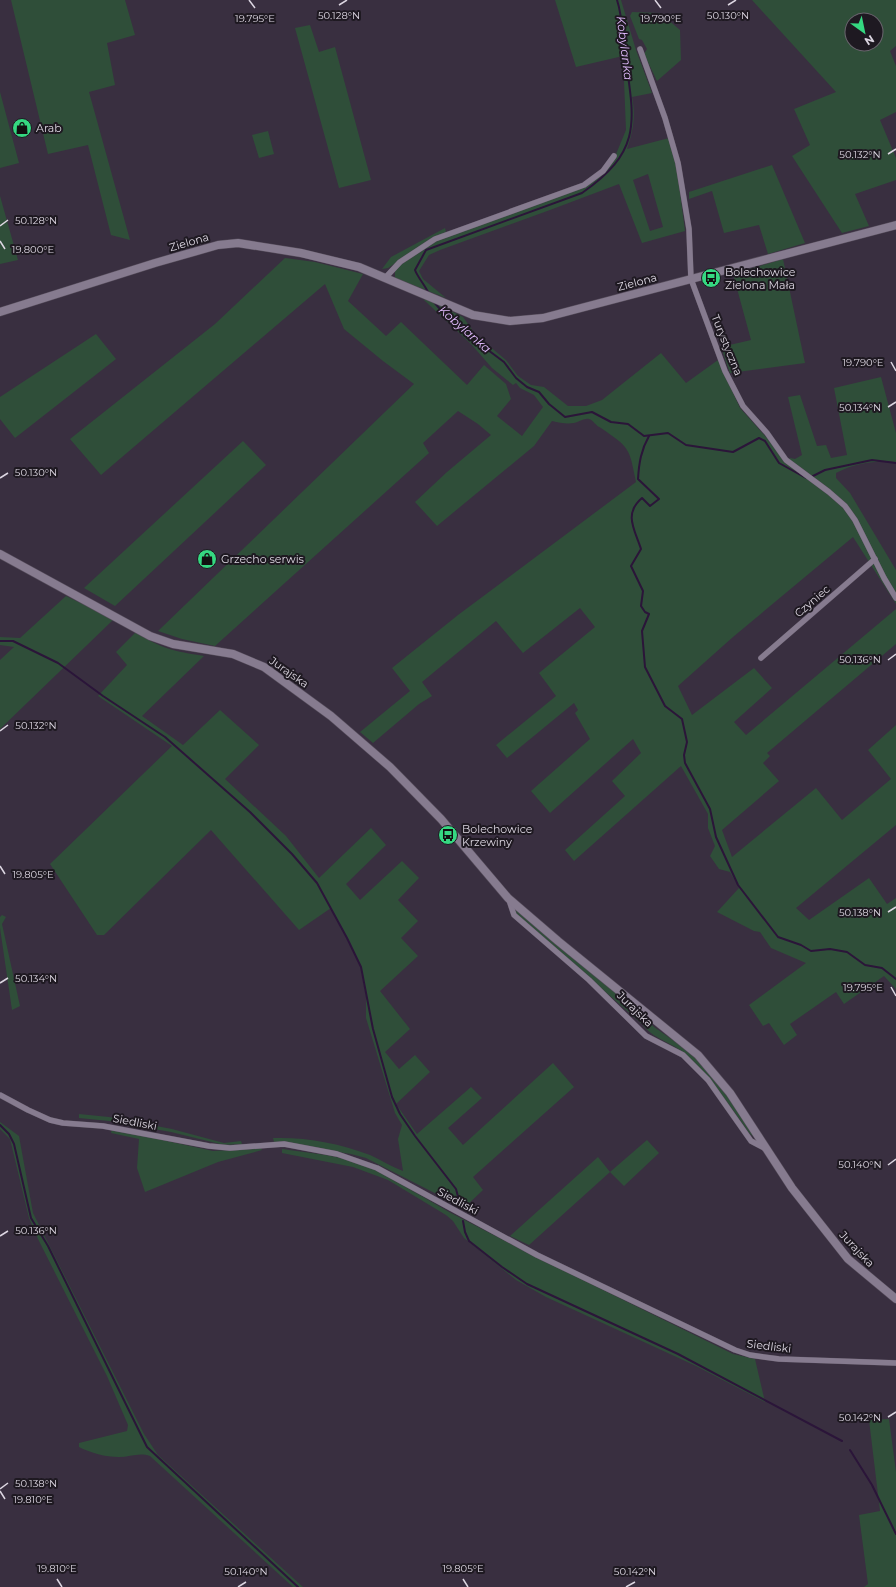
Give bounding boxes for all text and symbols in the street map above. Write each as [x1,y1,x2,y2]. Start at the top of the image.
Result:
text: 50.128°N [318,9,360,22]
text: 50.130°N [707,9,749,22]
text: 19.795°E [235,12,275,25]
text: 19.790°E [640,12,682,25]
north arrow [844,12,884,52]
water label: Kobylanka [614,15,636,81]
text: N [862,32,877,49]
shop icon: Arab [11,117,33,139]
place label: Arab [36,121,62,135]
text: 50.132°N [839,148,881,161]
text: 50.128°N [15,214,57,227]
street label: Zielona [168,230,210,254]
text: 19.800°E [12,243,54,256]
place label: Bolechowice Zielona Mała [725,265,796,292]
bus stop icon: Bolechowice Zielona Mała [700,267,722,289]
street label: Zielona [616,270,658,294]
water label: Kobylanka [436,302,494,356]
street label: Turystyczna [708,312,746,378]
text: 19.790°E [842,356,884,369]
text: 50.134°N [839,401,881,414]
text: 50.130°N [15,466,57,479]
shop icon: Grzecho serwis [196,548,218,570]
place label: Grzecho serwis [221,552,305,566]
street label: Czyniec [791,582,833,620]
street label: Jurajska [266,653,311,691]
text: 50.136°N [839,653,881,666]
text: 50.132°N [15,719,57,732]
place label: Bolechowice Krzewiny [462,822,533,849]
bus stop icon: Bolechowice Krzewiny [437,824,459,846]
text: 19.805°E [12,868,54,881]
text: 50.138°N [839,906,881,919]
text: 50.134°N [15,972,57,985]
text: 19.795°E [843,981,883,994]
street label: Jurajska [613,988,656,1030]
street label: Siedliski [112,1111,158,1133]
text: 50.140°N [838,1158,882,1171]
street label: Siedliski [435,1184,481,1218]
text: 50.136°N [15,1224,57,1237]
street label: Jurajska [836,1227,877,1270]
street label: Siedliski [746,1336,792,1356]
text: 50.142°N [839,1411,881,1424]
text: 50.138°N [15,1477,57,1490]
text: 19.810°E [13,1493,53,1506]
text: 19.810°E [37,1562,77,1575]
text: 19.805°E [442,1562,484,1575]
text: 50.140°N [224,1565,268,1578]
text: 50.142°N [614,1565,656,1578]

